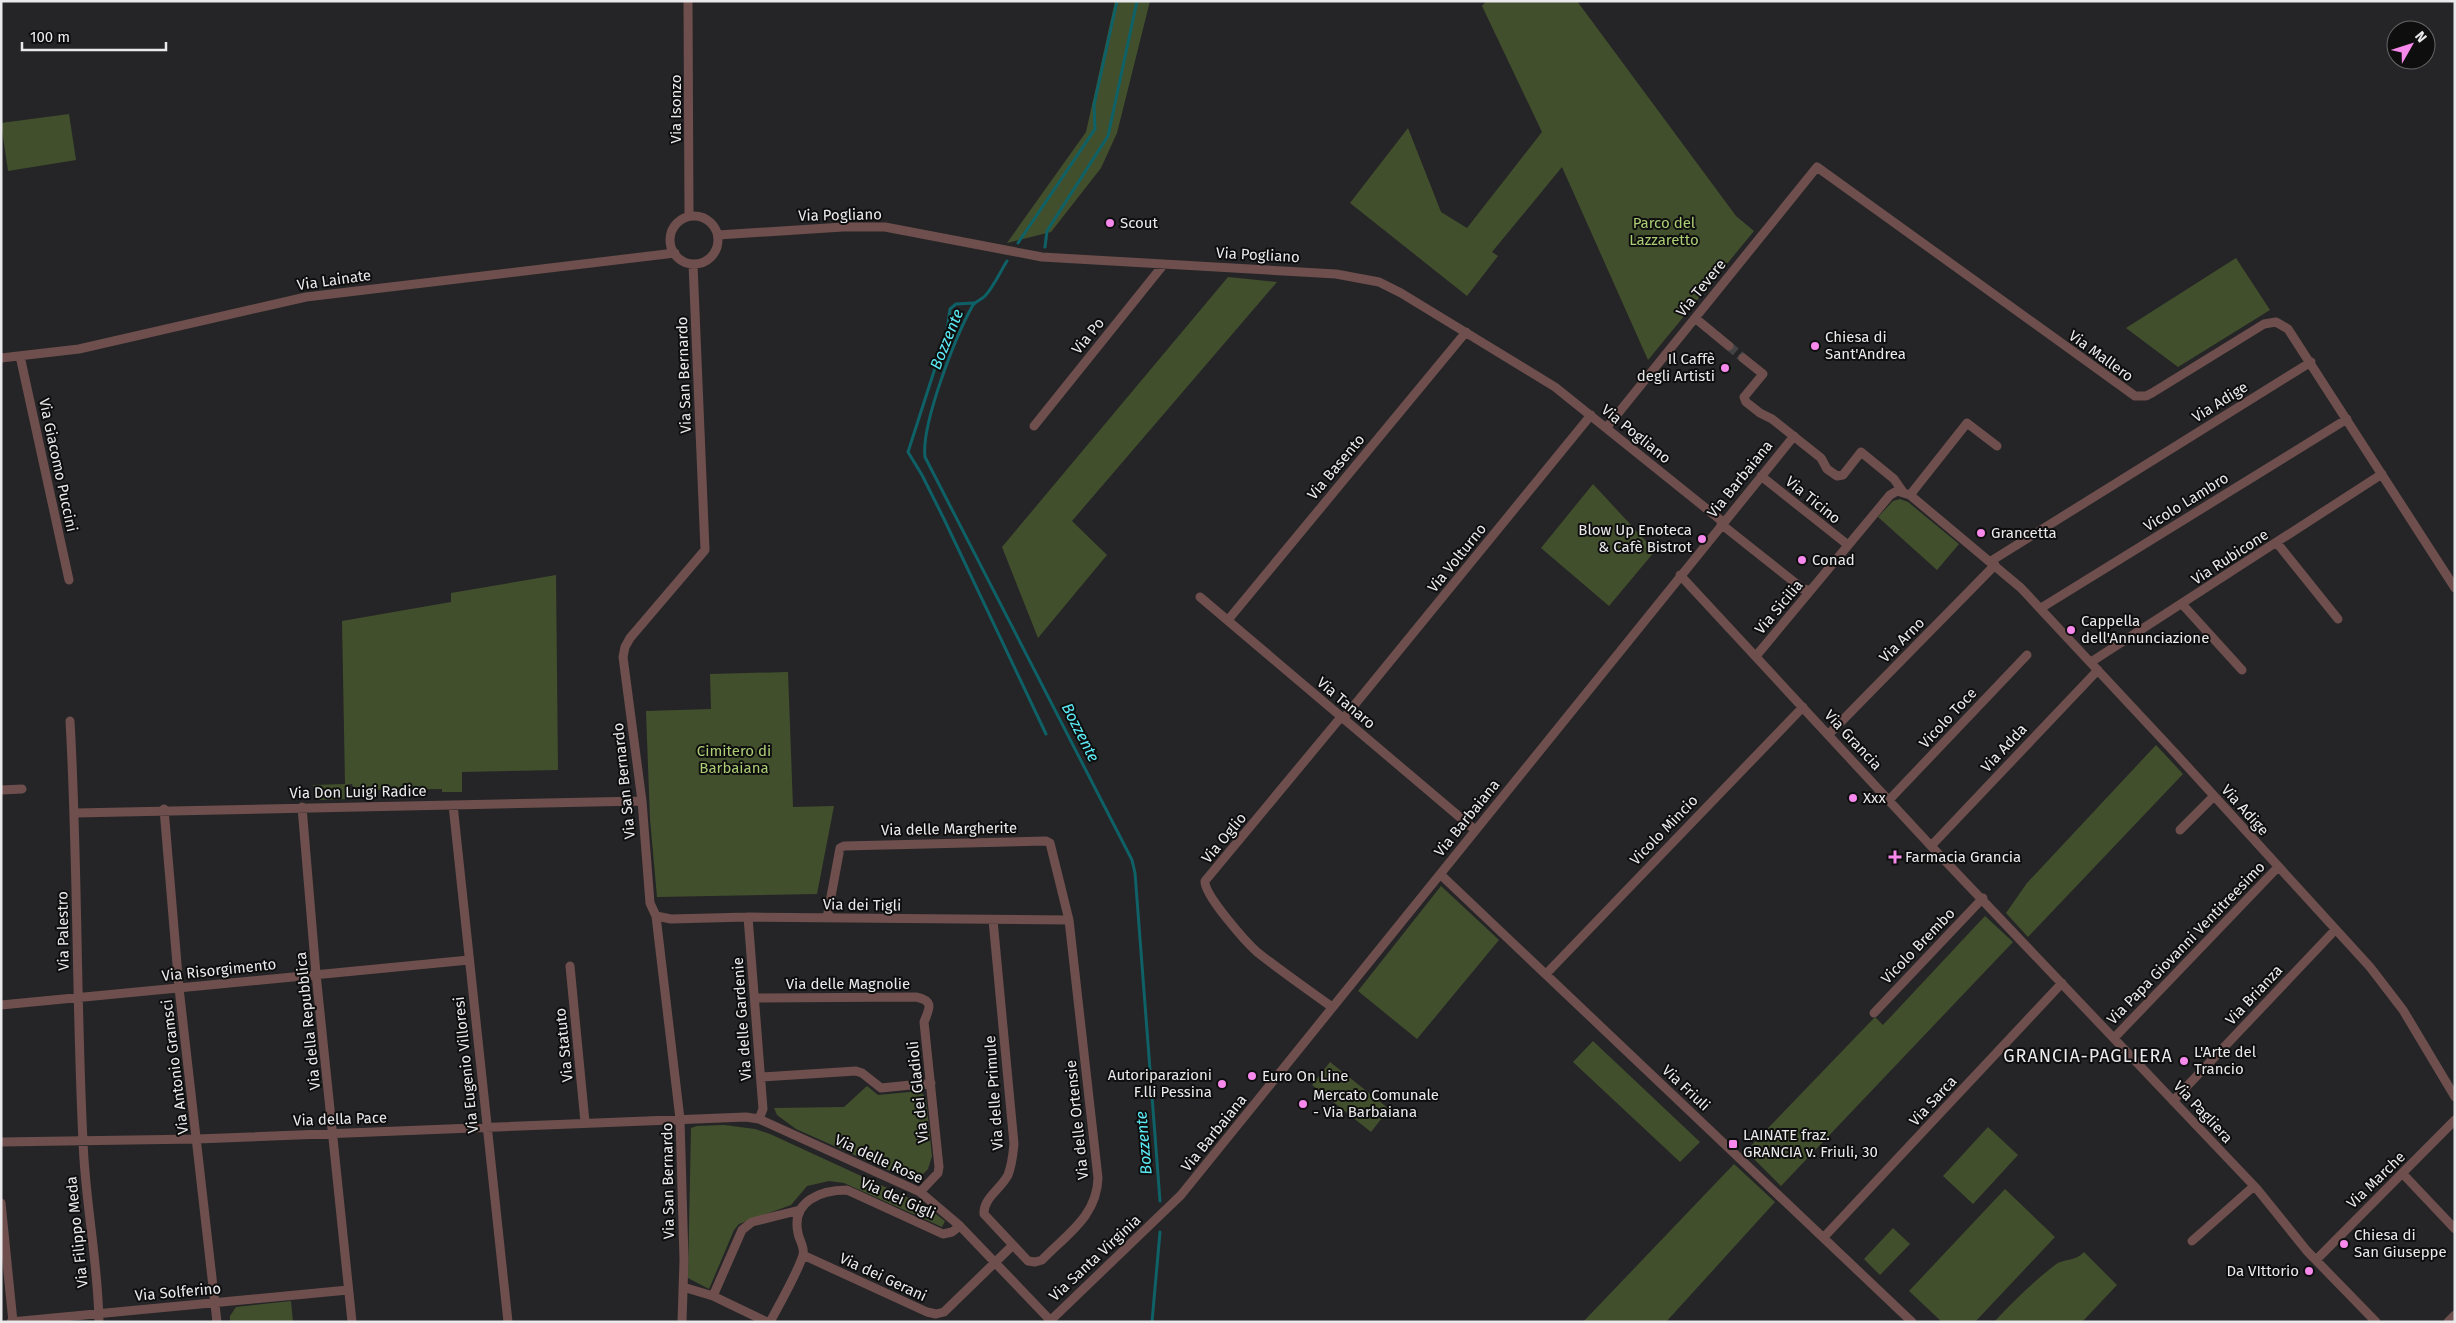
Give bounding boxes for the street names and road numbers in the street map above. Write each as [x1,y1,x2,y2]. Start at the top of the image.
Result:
street label: Via Isonzo [667,75,685,143]
street label: Via Pogliano [798,205,882,225]
street label: Via Pogliano [1216,244,1300,266]
street label: Via Tevere [1672,256,1730,320]
street label: Via Lainate [296,266,372,294]
street label: Via Po [1068,314,1108,358]
street label: Via San Bernardo [673,316,695,434]
street label: Via Mallero [2065,327,2137,385]
street label: Via Adige [2189,378,2251,426]
street label: Via Giacomo Puccini [35,397,81,533]
street label: Via Pogliano [1598,401,1674,467]
street label: Via Basento [1303,431,1369,503]
street label: Via Barbaiana [1703,437,1777,521]
street label: Vicolo Lambro [2140,469,2232,535]
street label: Via Ticino [1782,472,1844,528]
street label: Via Volturno [1424,520,1490,596]
street label: Via Rubicone [2188,525,2272,589]
street label: Via Sicilia [1751,576,1807,638]
street label: Via Arno [1876,614,1928,666]
street label: Via Tanaro [1313,673,1379,733]
street label: Vicolo Toce [1916,684,1980,752]
street label: Via Grancia [1821,706,1885,774]
street label: Via Adda [1977,720,2031,776]
street label: Via San Bernardo [609,722,639,840]
street label: Via Barbaiana [1430,776,1504,860]
street label: Via Adige [2217,781,2273,839]
street label: Via Don Luigi Radice [289,782,427,802]
street label: Vicolo Mincio [1626,791,1702,869]
street label: Via Oglio [1198,809,1250,867]
street label: Via delle Margherite [881,819,1017,839]
street label: Via Papa Giovanni Ventitreesimo [2103,858,2269,1028]
street label: Via Palestro [53,891,73,971]
street label: Via dei Tigli [823,895,901,915]
street label: Vicolo Brembo [1877,904,1959,988]
street label: Via della Repubblica [292,951,324,1091]
street label: Via Risorgimento [161,955,277,985]
street label: Via delle Gardenie [729,957,755,1081]
street label: Via Brianza [2222,961,2286,1029]
street label: Via delle Magnolie [786,975,910,993]
street label: Via Eugenio Villoresi [450,996,482,1134]
street label: Via Antonio Gramsci [158,998,192,1136]
street label: Via Statuto [551,1007,577,1083]
street label: Via delle Primule [981,1035,1007,1151]
street label: Via dei Gladioli [904,1040,932,1144]
street label: Via delle Ortensie [1062,1059,1092,1181]
street label: Via Friuli [1658,1061,1714,1115]
street label: Via Sarca [1905,1072,1961,1130]
street label: Via Pagliera [2170,1077,2236,1147]
street label: Via Barbaiana [1177,1091,1251,1175]
street label: Via della Pace [293,1108,387,1130]
street label: Via San Bernardo [658,1122,678,1240]
street label: Via delle Rose [832,1131,926,1187]
street label: Via Marche [2343,1148,2409,1212]
street label: Via dei Gigli [858,1173,938,1223]
street label: Via Filippo Meda [62,1175,92,1289]
street label: Via Santa Virginia [1045,1211,1145,1305]
street label: Via dei Gerani [837,1249,929,1305]
street label: Via Solferino [134,1279,222,1305]

